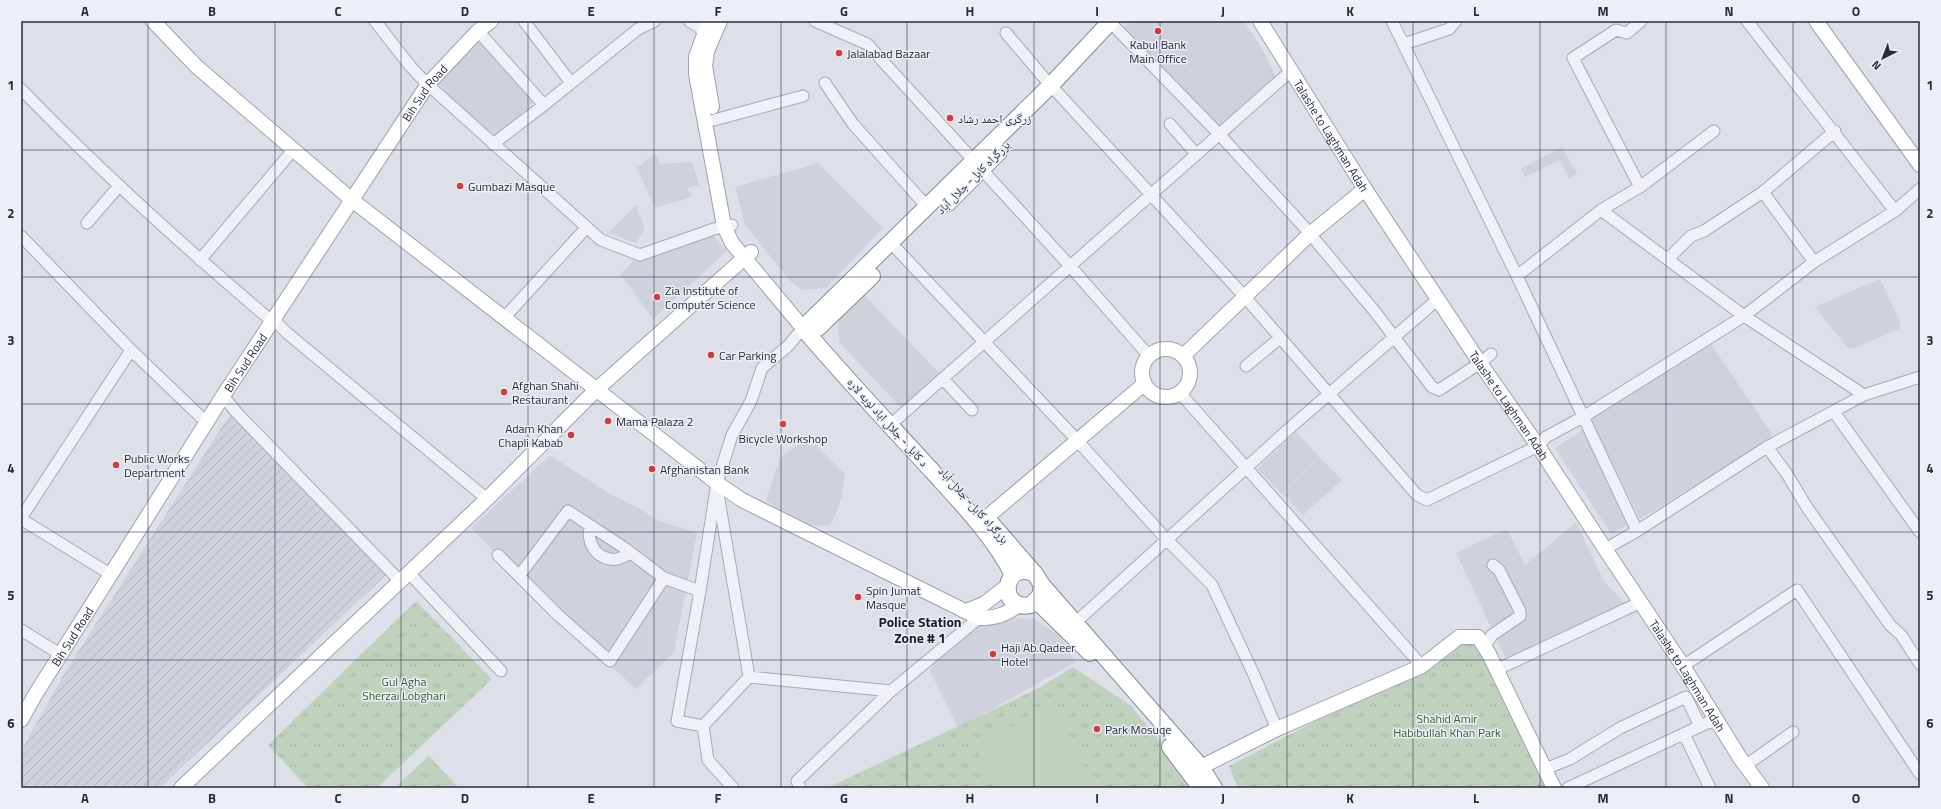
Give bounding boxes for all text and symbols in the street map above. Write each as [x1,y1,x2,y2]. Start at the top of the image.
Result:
text: A [81,1,89,21]
text: B [208,1,216,21]
text: C [334,1,342,21]
text: D [461,1,469,21]
text: E [587,1,595,21]
text: F [715,1,722,21]
text: G [840,1,848,21]
text: H [966,1,974,21]
text: I [1095,1,1099,21]
text: J [1221,1,1225,21]
text: K [1346,1,1354,21]
text: L [1473,1,1479,21]
text: M [1597,1,1609,21]
text: N [1724,1,1734,21]
text: O [1852,1,1860,21]
marker: Kabul Bank Main Office [1153,26,1163,36]
place label: Kabul Bank Main Office [1129,35,1187,68]
north arrow [1863,38,1903,78]
place label: Jalalabad Bazaar [847,44,930,63]
marker: Jalalabad Bazaar [834,48,844,58]
text: N [1868,57,1884,74]
street label: Bih Sud Road [397,60,452,125]
text: 1 [7,75,15,95]
text: 1 [1926,75,1934,95]
street label: Talashe to Laghman Adah [1289,76,1374,195]
place label: زرگری احمد رشاد [958,109,1032,128]
marker: زرگری احمد رشاد [945,113,955,123]
street label: بزرگراه کابل- جلال آباد [932,136,1014,218]
place label: Gumbazi Masque [468,177,555,196]
marker: Gumbazi Masque [455,181,465,191]
text: 2 [7,203,15,223]
text: 2 [1926,203,1934,223]
place label: Zia Institute of Computer Science [665,281,756,314]
marker: Zia Institute of Computer Science [652,292,662,302]
street label: Bih Sud Road [219,329,271,396]
text: 3 [7,330,15,350]
text: 3 [1926,330,1934,350]
place label: Car Parking [719,346,777,365]
street label: Talashe to Laghman Adah [1465,347,1554,464]
marker: Car Parking [706,350,716,360]
street label: د کابل - جلال اباد لویه لاره [843,373,933,471]
place label: Afghan Shahi Restaurant [512,376,579,409]
marker: Afghan Shahi Restaurant [499,387,509,397]
place label: Mama Palaza 2 [616,412,693,431]
marker: Mama Palaza 2 [603,416,613,426]
place label: Adam Khan Chapli Kabab [498,419,563,452]
marker: Bicycle Workshop [778,419,788,429]
place label: Bicycle Workshop [739,429,827,448]
marker: Adam Khan Chapli Kabab [566,430,576,440]
place label: Public Works Department [124,449,190,482]
text: 4 [7,458,15,478]
text: 4 [1926,458,1934,478]
marker: Public Works Department [111,460,121,470]
place label: Afghanistan Bank [660,460,749,479]
street label: بزرگراه کابل- جلال آباد [934,462,1014,548]
marker: Afghanistan Bank [647,464,657,474]
place label: Spin Jumat Masque [866,581,921,614]
text: 5 [7,585,15,605]
text: 5 [1926,585,1934,605]
marker: Spin Jumat Masque [853,592,863,602]
street label: Bih Sud Road [46,603,98,670]
district label: Police Station Zone # 1 [878,611,962,648]
street label: Talashe to Laghman Adah [1645,616,1731,735]
place label: Haji Ab.Qadeer Hotel [1001,638,1076,671]
marker: Haji Ab.Qadeer Hotel [988,649,998,659]
park label: Gul Agha Sherzai Lobghari [362,672,446,705]
park label: Shahid Amir Habibullah Khan Park [1393,709,1501,742]
text: 6 [7,713,15,733]
text: 6 [1926,713,1934,733]
place label: Park Mosuqe [1105,720,1171,739]
marker: Park Mosuqe [1092,724,1102,734]
text: A [81,788,89,808]
text: B [208,788,216,808]
text: C [334,788,342,808]
text: D [461,788,469,808]
text: E [587,788,595,808]
text: F [715,788,722,808]
text: G [840,788,848,808]
text: H [966,788,974,808]
text: I [1095,788,1099,808]
text: J [1221,788,1225,808]
text: K [1346,788,1354,808]
text: L [1473,788,1479,808]
text: M [1597,788,1609,808]
text: N [1724,788,1734,808]
text: O [1852,788,1860,808]

